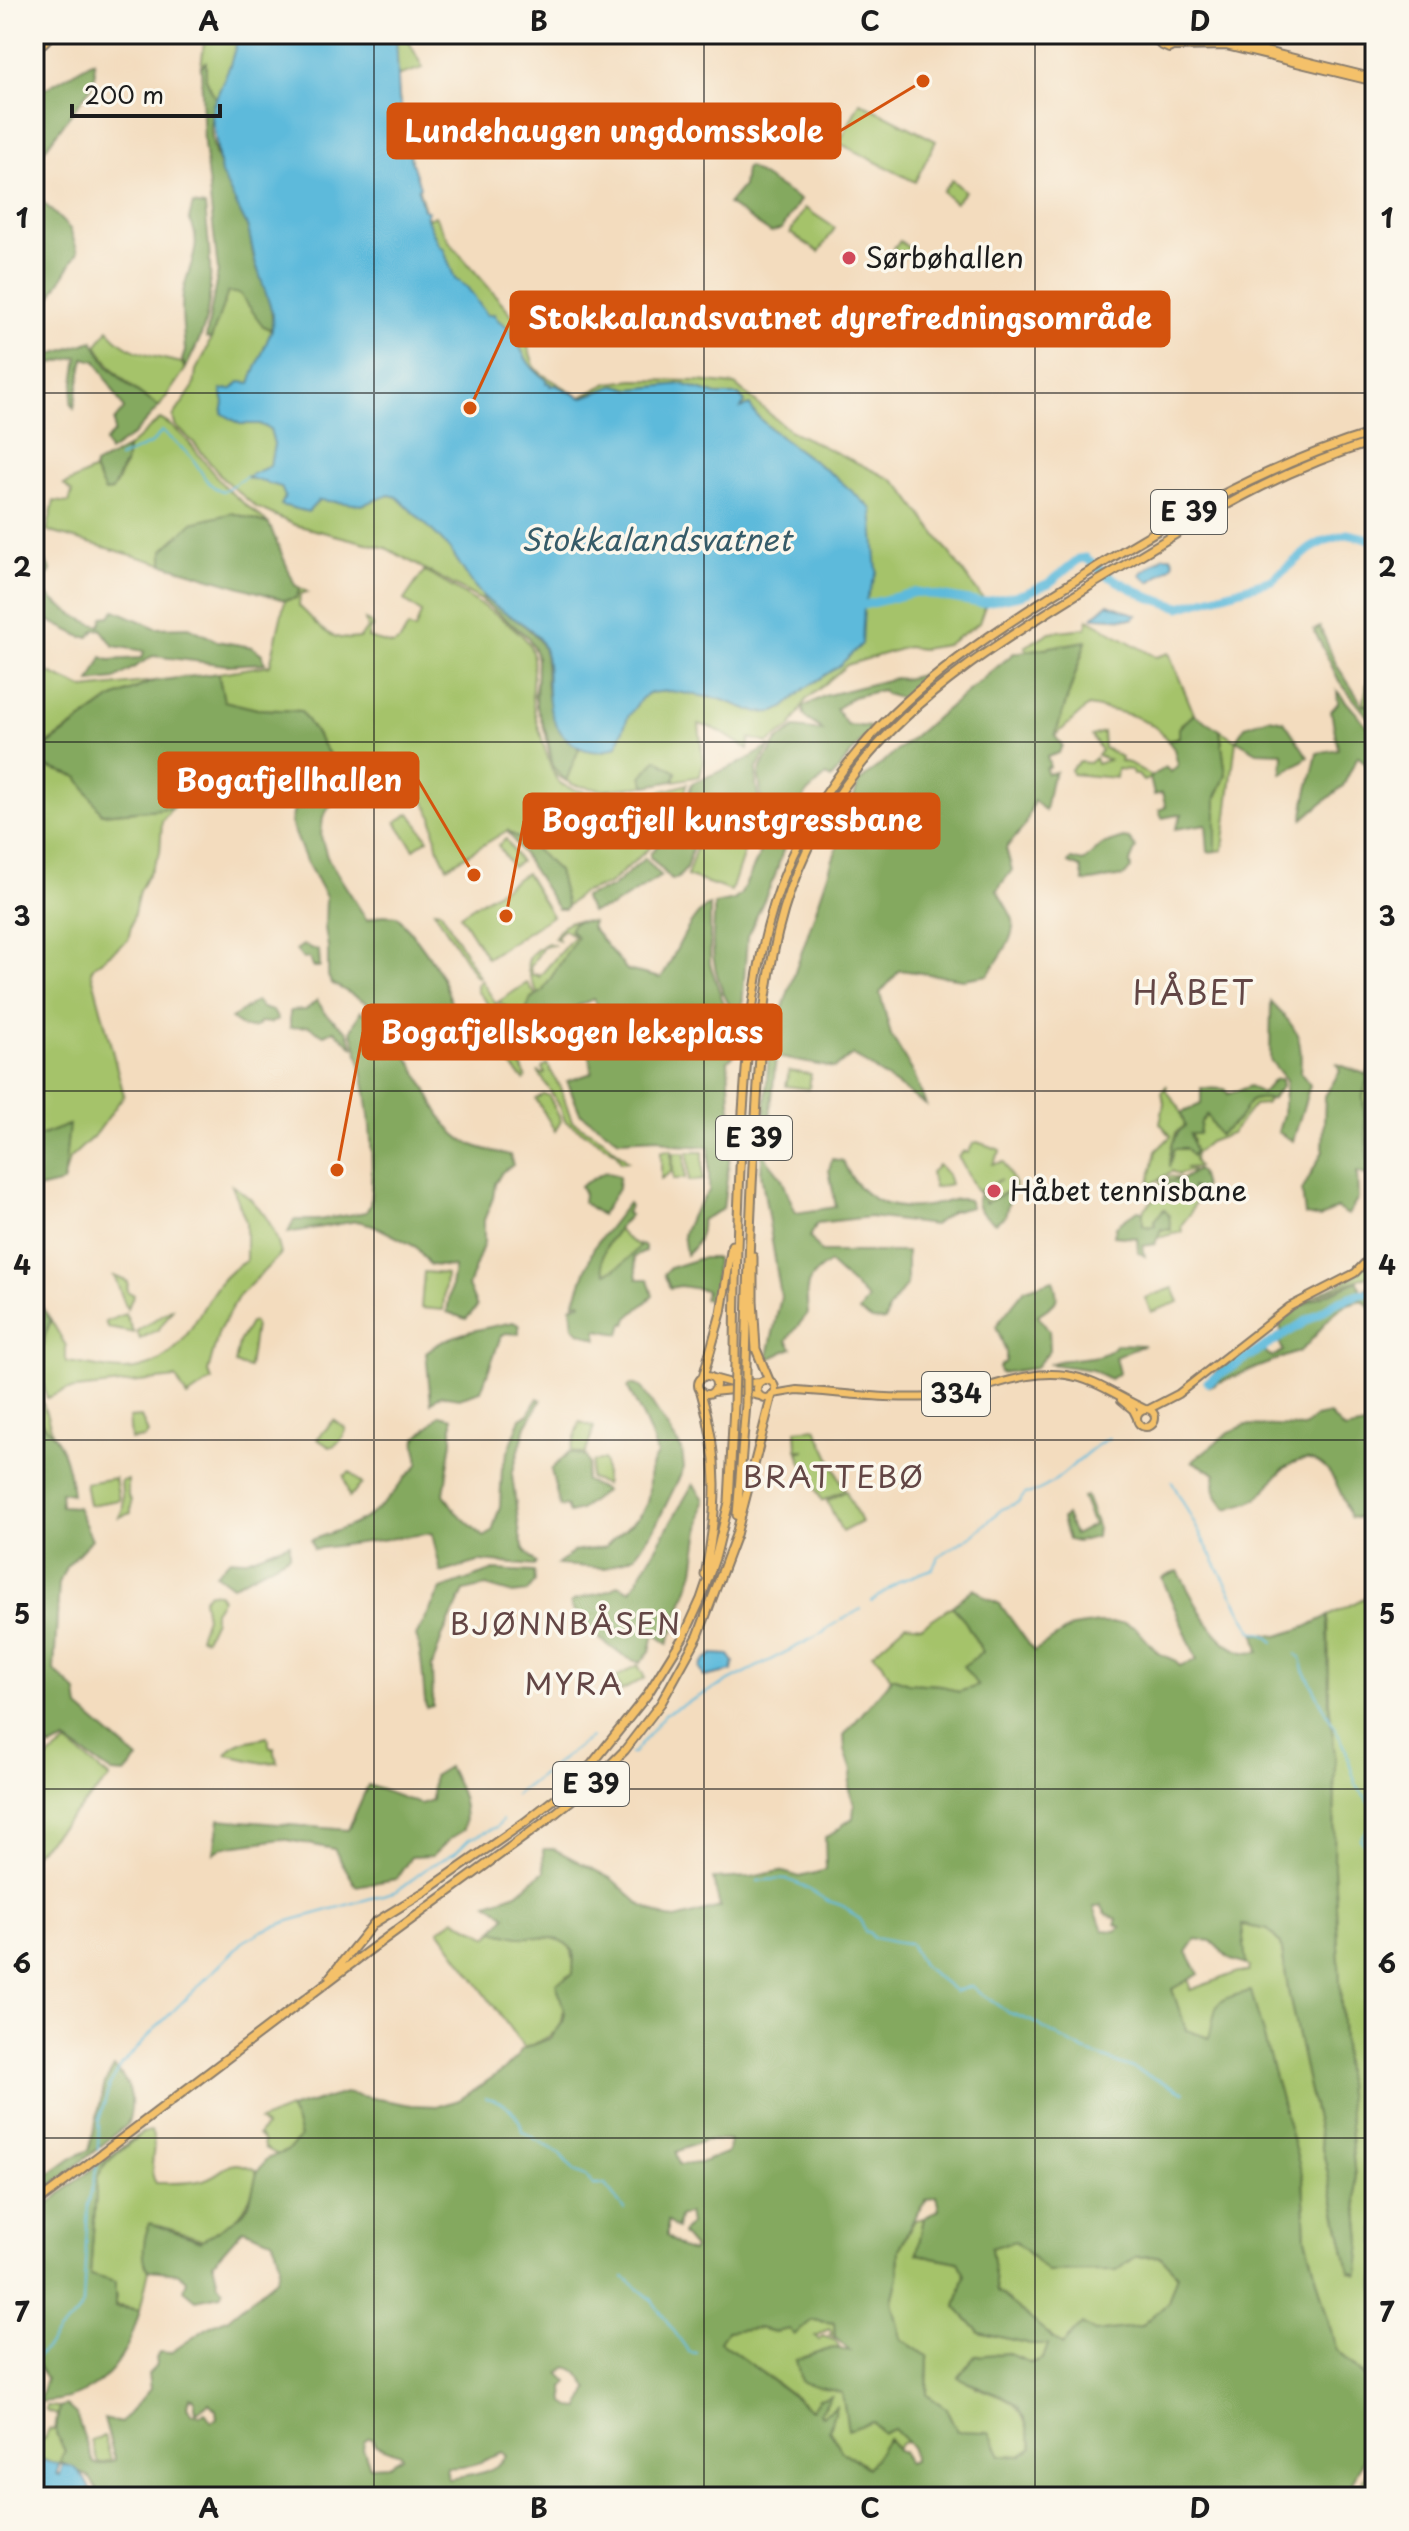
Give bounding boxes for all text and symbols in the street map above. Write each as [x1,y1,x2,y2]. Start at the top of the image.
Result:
text: A [199,1,219,40]
text: B [530,1,548,40]
text: C [860,1,880,40]
text: D [1190,1,1210,40]
scale bar [72,68,220,118]
text: 200 m [84,76,164,112]
callout: Lundehaugen ungdomsskole [388,104,840,158]
text: Lundehaugen ungdomsskole [404,107,824,152]
text: 1 [16,198,28,237]
text: 1 [1381,198,1393,237]
place label: Sørbøhallen [865,235,1024,278]
marker: Sørbøhallen [840,249,858,267]
callout: Stokkalandsvatnet dyrefredningsområde [511,292,1169,346]
text: Stokkalandsvatnet dyrefredningsområde [528,294,1152,339]
road number: E 39 [1151,490,1227,534]
water label: Stokkalandsvatnet [521,516,795,561]
text: 2 [13,547,31,586]
text: 2 [1378,547,1396,586]
callout: Bogafjellhallen [159,753,418,807]
text: Bogafjellhallen [176,756,402,801]
callout: Bogafjell kunstgressbane [524,794,939,848]
text: Bogafjell kunstgressbane [541,796,923,841]
text: 3 [13,896,31,935]
text: 3 [1378,896,1396,935]
district label: HÅBET [1133,968,1255,1016]
callout: Bogafjellskogen lekeplass [363,1005,781,1059]
text: Bogafjellskogen lekeplass [381,1008,763,1053]
road number: E 39 [716,1116,792,1160]
place label: Håbet tennisbane [1010,1168,1247,1211]
marker: Håbet tennisbane [985,1182,1003,1200]
text: 4 [13,1245,31,1284]
text: 4 [1378,1245,1396,1284]
road number: 334 [922,1372,990,1416]
district label: BRATTEBØ [743,1453,925,1498]
text: 5 [14,1594,30,1633]
text: 5 [1379,1594,1395,1633]
district label: BJØNNBÅSEN [450,1600,682,1645]
district label: MYRA [524,1660,624,1705]
road number: E 39 [553,1762,629,1806]
text: 6 [13,1943,31,1982]
text: 6 [1378,1943,1396,1982]
text: 7 [15,2292,30,2331]
text: 7 [1380,2292,1395,2331]
text: A [199,2488,219,2527]
text: B [530,2488,548,2527]
text: C [860,2488,880,2527]
text: D [1190,2488,1210,2527]

